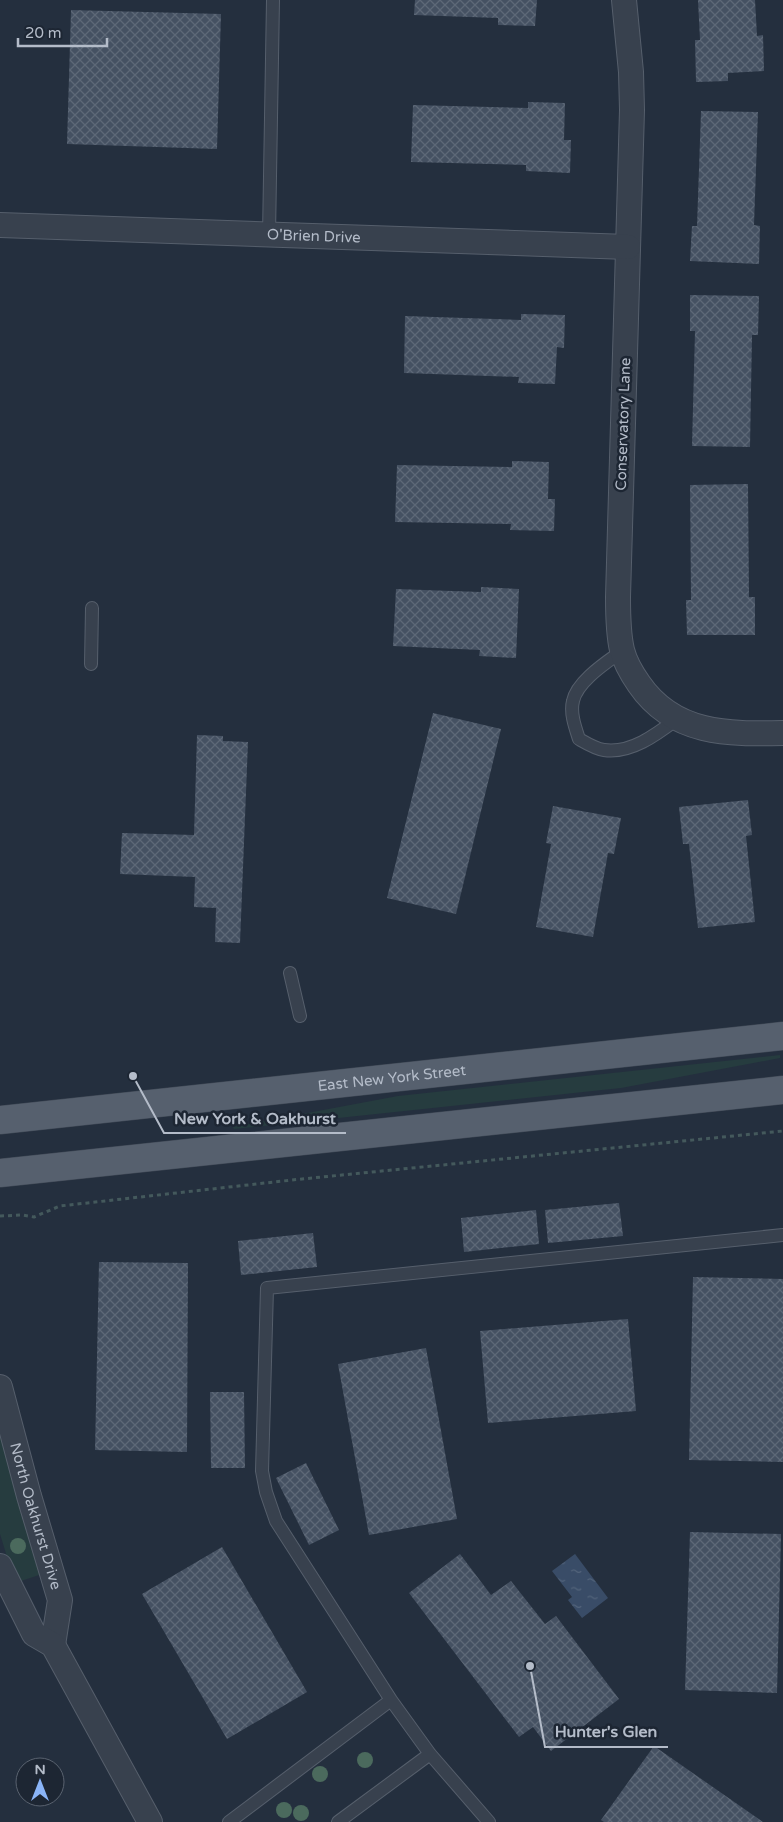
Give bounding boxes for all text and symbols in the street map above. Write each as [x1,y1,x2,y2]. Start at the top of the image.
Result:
scale bar [18,15,106,47]
text: 20 m [25,24,62,42]
street label: O'Brien Drive [267,225,361,247]
street label: Conservatory Lane [612,357,634,491]
street label: East New York Street [317,1061,467,1095]
callout: New York & Oakhurst [164,1102,346,1133]
text: New York & Oakhurst [174,1109,337,1129]
street label: North Oakhurst Drive [6,1441,65,1592]
callout: Hunter's Glen [545,1716,668,1747]
text: Hunter's Glen [555,1722,657,1742]
north arrow [15,1757,65,1807]
text: N [34,1761,46,1778]

